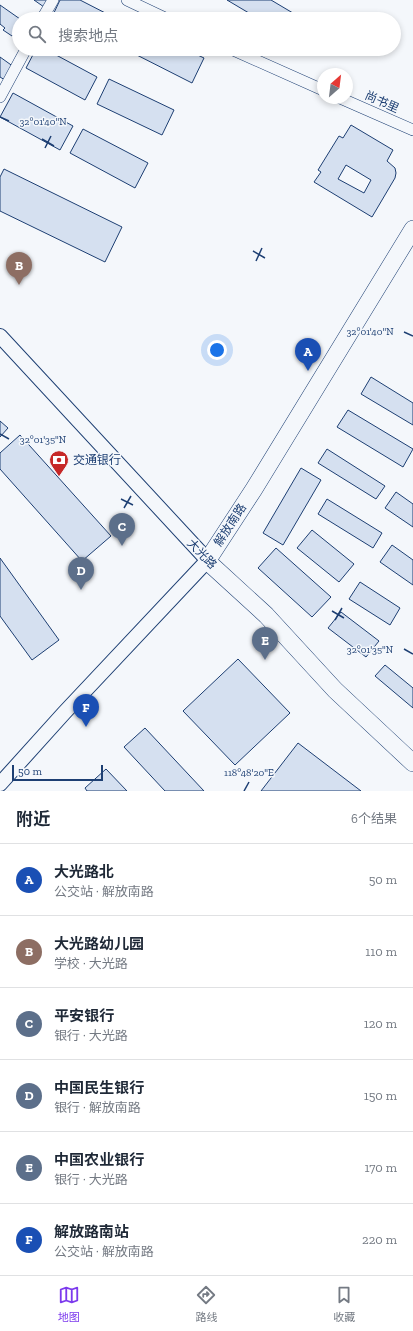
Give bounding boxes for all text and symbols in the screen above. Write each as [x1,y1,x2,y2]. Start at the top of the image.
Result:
search box [12,12,401,56]
icon: search [26,23,48,45]
text: 搜索地点 [58,27,118,45]
north arrow [317,68,353,104]
street label: 尚书里 [363,88,401,116]
text: 32°01'40"N [19,116,67,128]
pin: B [6,252,32,285]
text: 32°01'40"N [346,326,394,338]
pin: A [295,338,321,371]
your location [207,340,227,360]
text: 32°01'35"N [20,434,67,446]
bank icon: 交通银行 [48,449,70,477]
place label: 交通银行 [73,453,121,467]
street label: 解放南路 [211,501,249,549]
pin: C [109,513,135,546]
street label: 大光路 [184,536,220,572]
pin: D [68,557,94,590]
pin: E [252,627,278,660]
text: 32°01'35"N [347,644,394,656]
pin: F [73,694,99,727]
scale bar [12,763,103,782]
text: 50 m [18,765,42,778]
text: 118°48'20"E [224,767,274,779]
text: 附近 [16,809,50,829]
text: 6个结果 [351,811,397,826]
text: 大光路北 [54,863,114,881]
text: A [25,872,33,887]
text: 50 m [369,872,397,887]
text: 公交站 · 解放南路 [54,884,154,899]
text: 大光路幼儿园 [54,935,144,953]
text: B [25,944,33,959]
text: 110 m [365,944,397,959]
text: 学校 · 大光路 [54,956,128,971]
text: 平安银行 [54,1007,114,1025]
text: C [25,1016,33,1031]
text: 120 m [364,1016,397,1031]
text: 银行 · 大光路 [54,1028,128,1043]
text: 中国民生银行 [54,1079,144,1097]
text: D [24,1088,34,1103]
text: 150 m [364,1088,397,1103]
text: 银行 · 解放南路 [54,1100,141,1115]
text: 中国农业银行 [54,1151,144,1169]
text: E [25,1160,33,1175]
text: 170 m [364,1160,397,1175]
text: 银行 · 大光路 [54,1172,128,1187]
text: 解放路南站 [54,1223,129,1241]
text: F [25,1232,33,1247]
text: 220 m [362,1232,397,1247]
text: 公交站 · 解放南路 [54,1244,154,1259]
tab: 地图 [58,1284,80,1324]
tab: 路线 [195,1284,217,1324]
tab: 收藏 [333,1284,355,1324]

